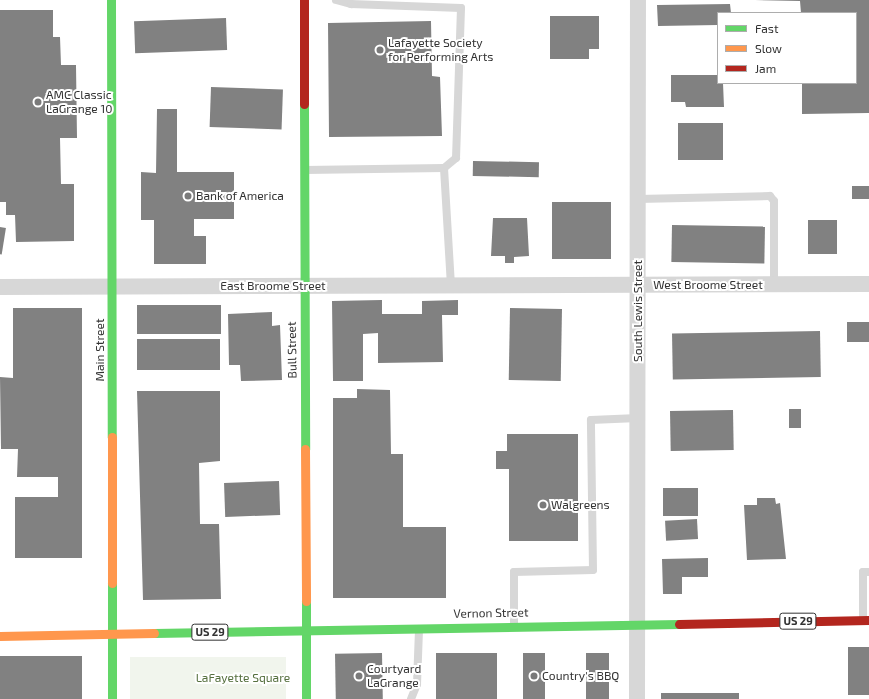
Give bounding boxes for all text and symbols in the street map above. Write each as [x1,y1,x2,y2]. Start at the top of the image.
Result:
legend [717,12,857,84]
text: Fast [755,21,778,35]
place label: Lafayette Society for Performing Arts [388,36,494,64]
text: Slow [755,41,782,55]
marker: Lafayette Society for Performing Arts [375,45,385,55]
text: Jam [755,61,776,75]
place label: AMC Classic LaGrange 10 [46,88,112,116]
marker: AMC Classic LaGrange 10 [33,97,43,107]
place label: Bank of America [196,189,284,203]
marker: Bank of America [183,191,193,201]
street label: South Lewis Street [631,260,645,362]
street label: West Broome Street [653,278,763,292]
street label: East Broome Street [220,279,326,293]
street label: Main Street [93,318,107,382]
street label: Bull Street [284,321,300,379]
place label: Walgreens [551,498,610,512]
marker: Walgreens [538,500,548,510]
street label: Vernon Street [453,605,529,621]
road number: US 29 [779,612,817,630]
road number: US 29 [191,623,229,641]
place label: Courtyard LaGrange [367,662,421,690]
place label: Country's BBQ [542,669,619,683]
park label: LaFayette Square [196,671,290,685]
marker: Courtyard LaGrange [354,671,364,681]
marker: Country's BBQ [529,671,539,681]

